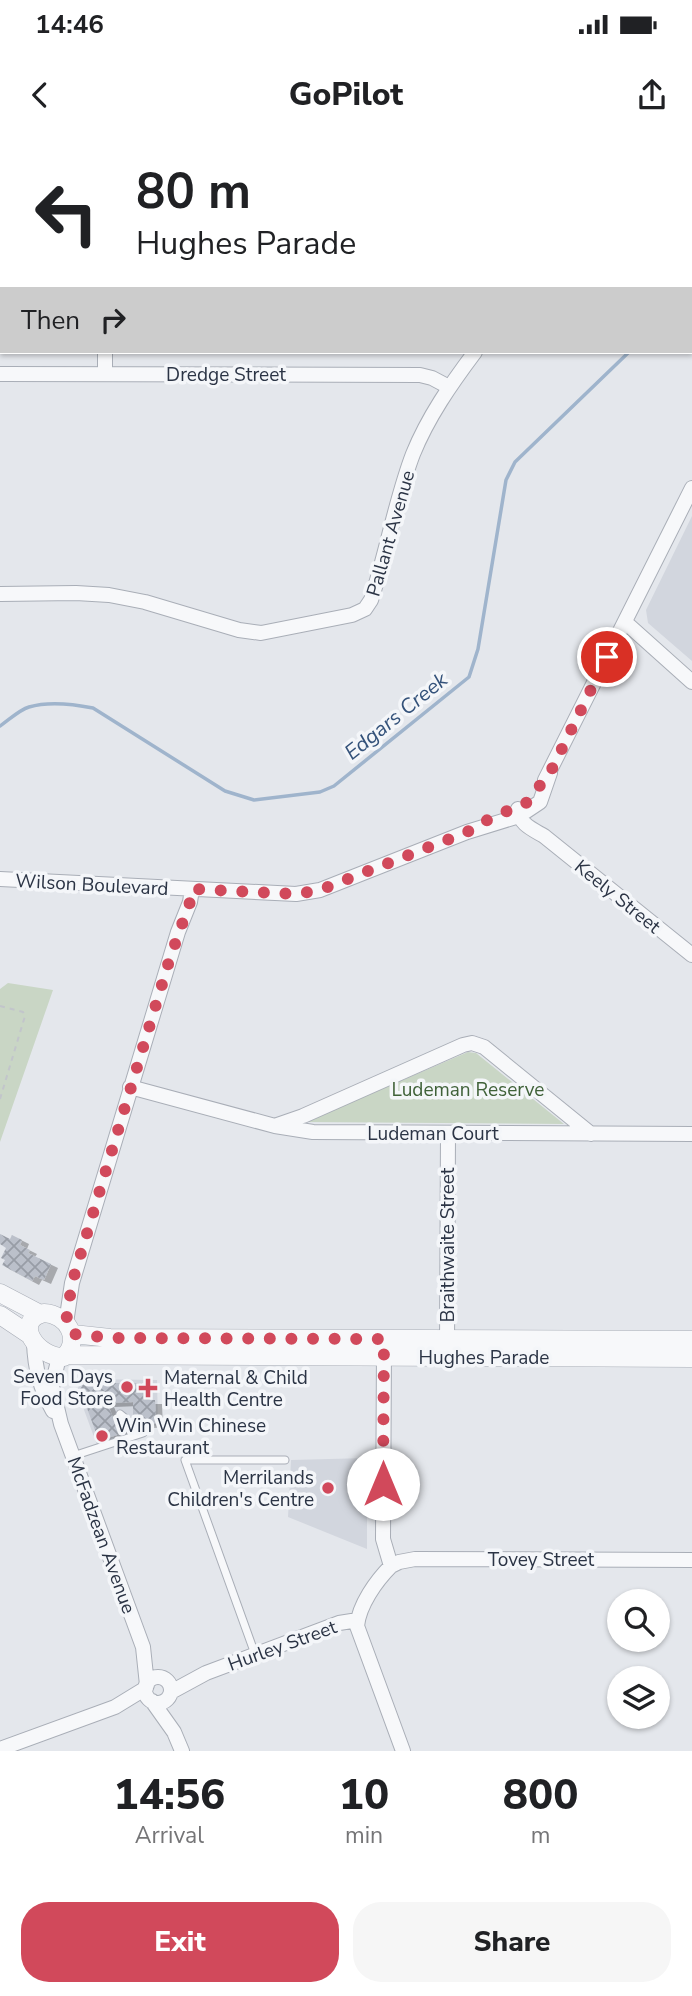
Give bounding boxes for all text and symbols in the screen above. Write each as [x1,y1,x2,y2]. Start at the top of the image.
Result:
text: 14:46 [35,7,104,42]
text: GoPilot [289,73,403,116]
icon: back [21,76,59,114]
icon: share [633,76,671,114]
text: 80 m [136,158,251,225]
icon: left [21,168,112,259]
text: Hughes Parade [136,222,356,265]
icon: right [94,301,132,339]
text: Then [21,303,80,338]
street label: Dredge Street [166,362,286,388]
street label: Pallant Avenue [361,467,421,599]
pin [577,627,637,687]
icon: arrive [588,638,626,676]
water label: Edgars Creek [339,665,454,766]
street label: Keely Street [569,854,666,940]
street label: Wilson Boulevard [15,868,169,902]
park label: Ludeman Reserve [392,1077,544,1103]
street label: Ludeman Court [367,1121,499,1147]
street label: Braithwaite Street [435,1167,461,1323]
street label: Hughes Parade [419,1345,549,1371]
place label: Seven Days Food Store [13,1364,113,1412]
place label: Maternal & Child Health Centre [164,1365,308,1413]
marker: Maternal & Child Health Centre [138,1378,158,1398]
marker: Seven Days Food Store [119,1379,135,1395]
place label: Win Win Chinese Restaurant [116,1413,266,1461]
marker: Win Win Chinese Restaurant [94,1428,110,1444]
position arrow [346,1447,420,1521]
street label: McFadzean Avenue [61,1453,142,1617]
place label: Merrilands Children's Centre [167,1465,314,1513]
marker: Merrilands Children's Centre [320,1480,336,1496]
street label: Tovey Street [488,1547,595,1573]
map controls [607,1589,670,1729]
button: search [607,1589,670,1652]
street label: Hurley Street [224,1614,341,1678]
button: layers [607,1666,670,1729]
text: 14:56 [114,1767,225,1824]
text: 10 [339,1767,389,1824]
text: 800 [503,1767,578,1824]
text: Arrival [135,1820,204,1851]
text: min [345,1820,383,1851]
text: m [531,1820,550,1851]
button: Exit [21,1902,339,1982]
button: Share [353,1902,671,1982]

